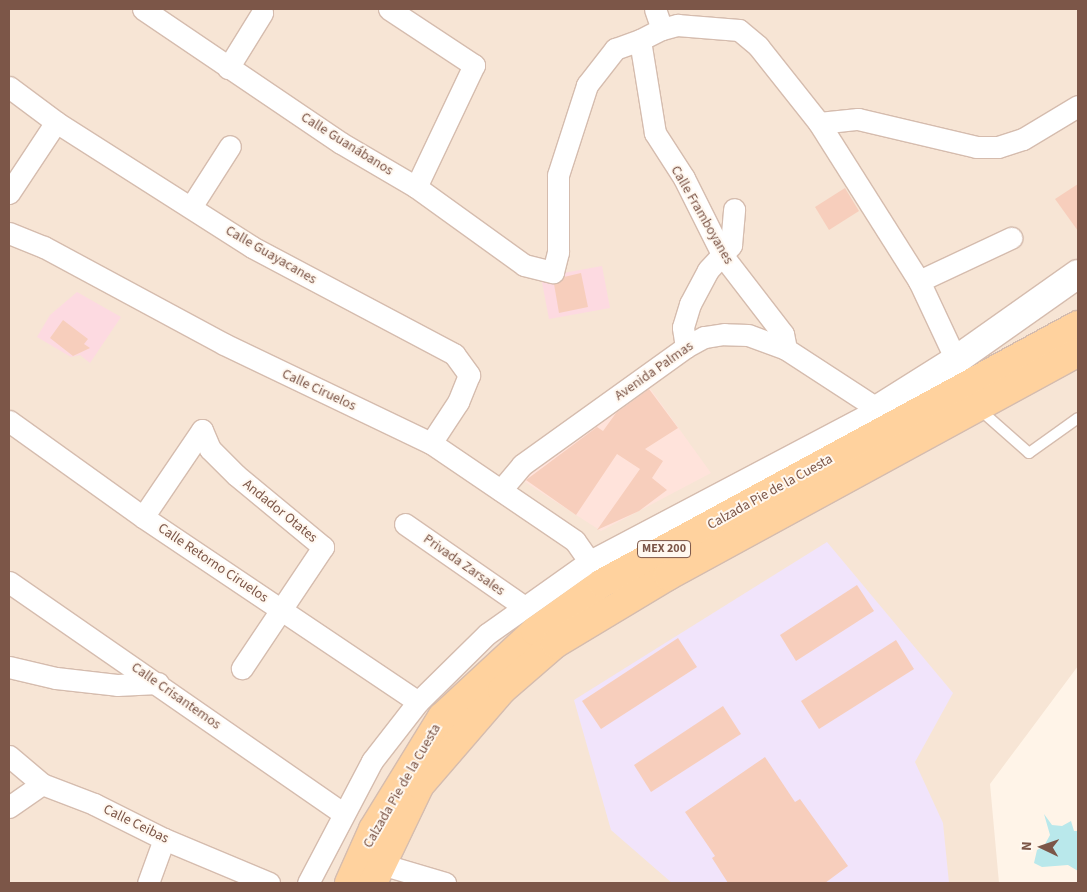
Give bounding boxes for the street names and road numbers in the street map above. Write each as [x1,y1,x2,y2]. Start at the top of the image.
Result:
street label: Calle Guanábanos [298,109,396,179]
street label: Calle Framboyanes [667,163,737,267]
street label: Calle Guayacanes [222,222,320,288]
street label: Avenida Palmas [611,338,697,404]
street label: Calle Ciruelos [279,366,359,414]
street label: Calzada Pie de la Cuesta [704,451,836,533]
street label: Andador Otates [239,476,321,546]
street label: Calle Retorno Ciruelos [155,520,271,606]
street label: Privada Zarsales [420,531,508,599]
road number: MEX 200 [636,540,692,558]
street label: Calle Crisantemos [128,659,224,733]
street label: Calzada Pie de la Cuesta [360,721,444,851]
street label: Calle Ceibas [101,801,171,847]

